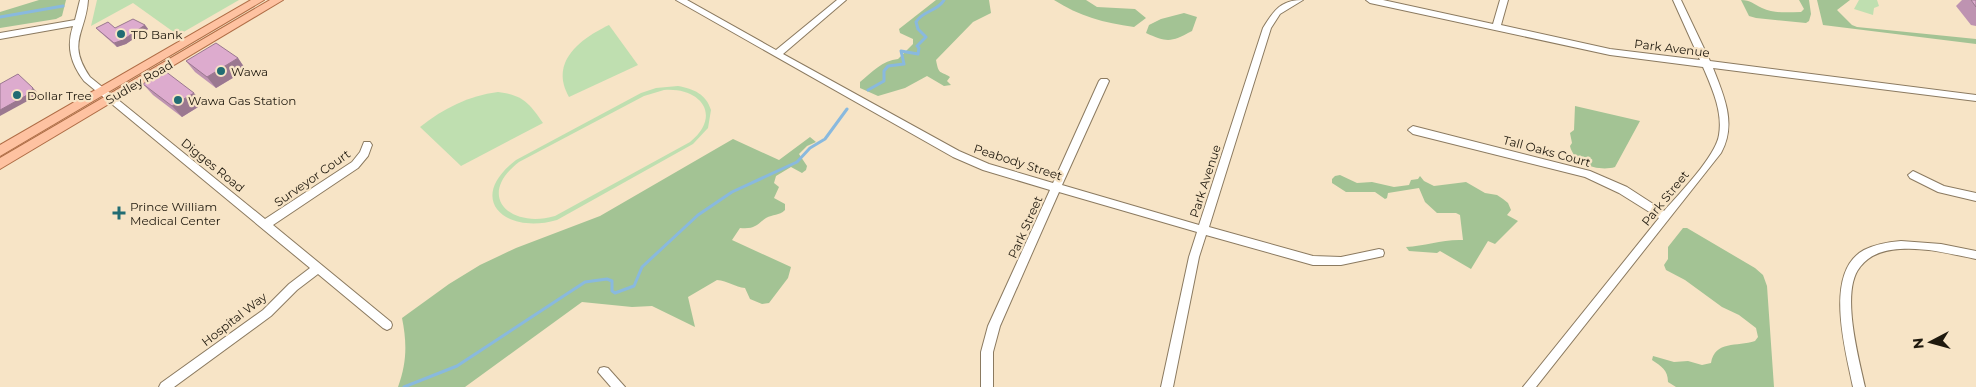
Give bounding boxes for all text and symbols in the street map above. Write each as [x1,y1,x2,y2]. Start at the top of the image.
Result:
place label: TD Bank [131,27,183,42]
marker: TD Bank [115,28,127,40]
street label: Park Avenue [1633,36,1711,60]
street label: Sudley Road [103,57,175,107]
place label: Wawa [231,64,268,79]
marker: Wawa [215,65,227,77]
place label: Dollar Tree [27,88,92,103]
marker: Dollar Tree [11,89,23,101]
place label: Wawa Gas Station [188,93,296,108]
marker: Wawa Gas Station [172,94,184,106]
street label: Tall Oaks Court [1502,132,1593,170]
street label: Digges Road [178,135,248,195]
street label: Peabody Street [972,141,1064,183]
street label: Park Avenue [1186,143,1224,219]
street label: Surveyor Court [271,146,353,210]
street label: Park Street [1638,167,1692,229]
street label: Park Street [1005,193,1045,261]
place label: Prince William Medical Center [130,199,221,228]
marker: Prince William Medical Center [112,206,126,220]
street label: Hospital Way [198,289,270,349]
north arrow [1906,317,1956,367]
text: N [1909,337,1928,350]

